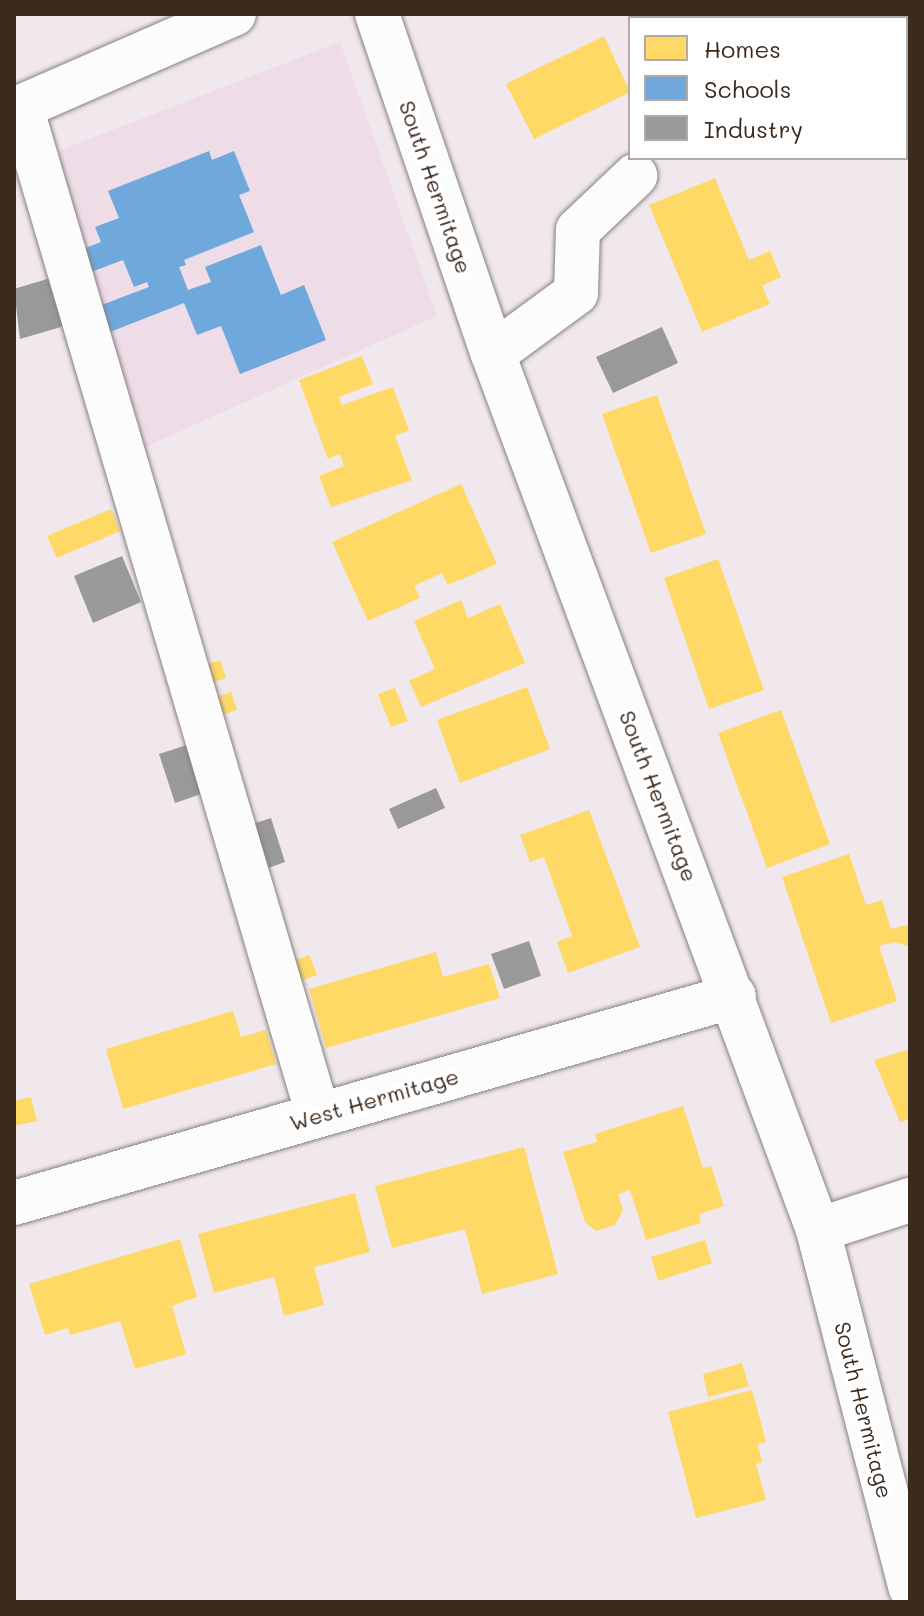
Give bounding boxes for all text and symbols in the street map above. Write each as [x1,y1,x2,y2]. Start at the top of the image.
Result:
legend [628,16,908,160]
text: Homes [704,33,781,64]
text: Schools [704,73,791,104]
street label: South Hermitage [394,97,478,277]
text: Industry [704,113,803,144]
street label: South Hermitage [614,707,704,885]
street label: West Hermitage [286,1062,462,1136]
street label: South Hermitage [829,1319,899,1501]

